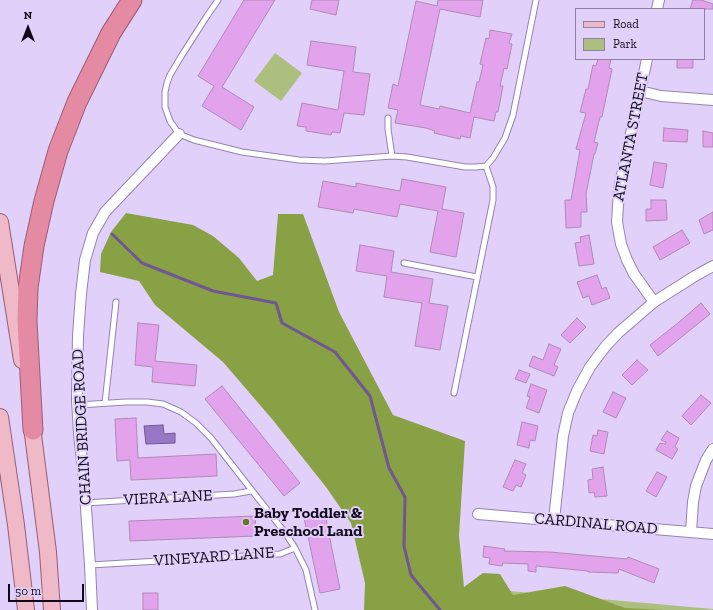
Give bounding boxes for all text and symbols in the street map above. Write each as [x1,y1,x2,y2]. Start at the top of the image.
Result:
north arrow [8,8,48,48]
legend [575,8,705,60]
text: N [24,9,32,22]
text: Road [613,17,639,31]
text: Park [613,37,637,51]
street label: ATLANTA STREET [609,71,653,203]
street label: CHAIN BRIDGE ROAD [68,349,96,505]
street label: VIERA LANE [123,486,213,510]
place label: Baby Toddler & Preschool Land [254,503,362,541]
street label: CARDINAL ROAD [534,509,658,539]
marker: Baby Toddler & Preschool Land [241,517,251,527]
street label: VINEYARD LANE [153,543,275,571]
scale bar [10,576,86,602]
text: 50 m [15,584,41,598]

